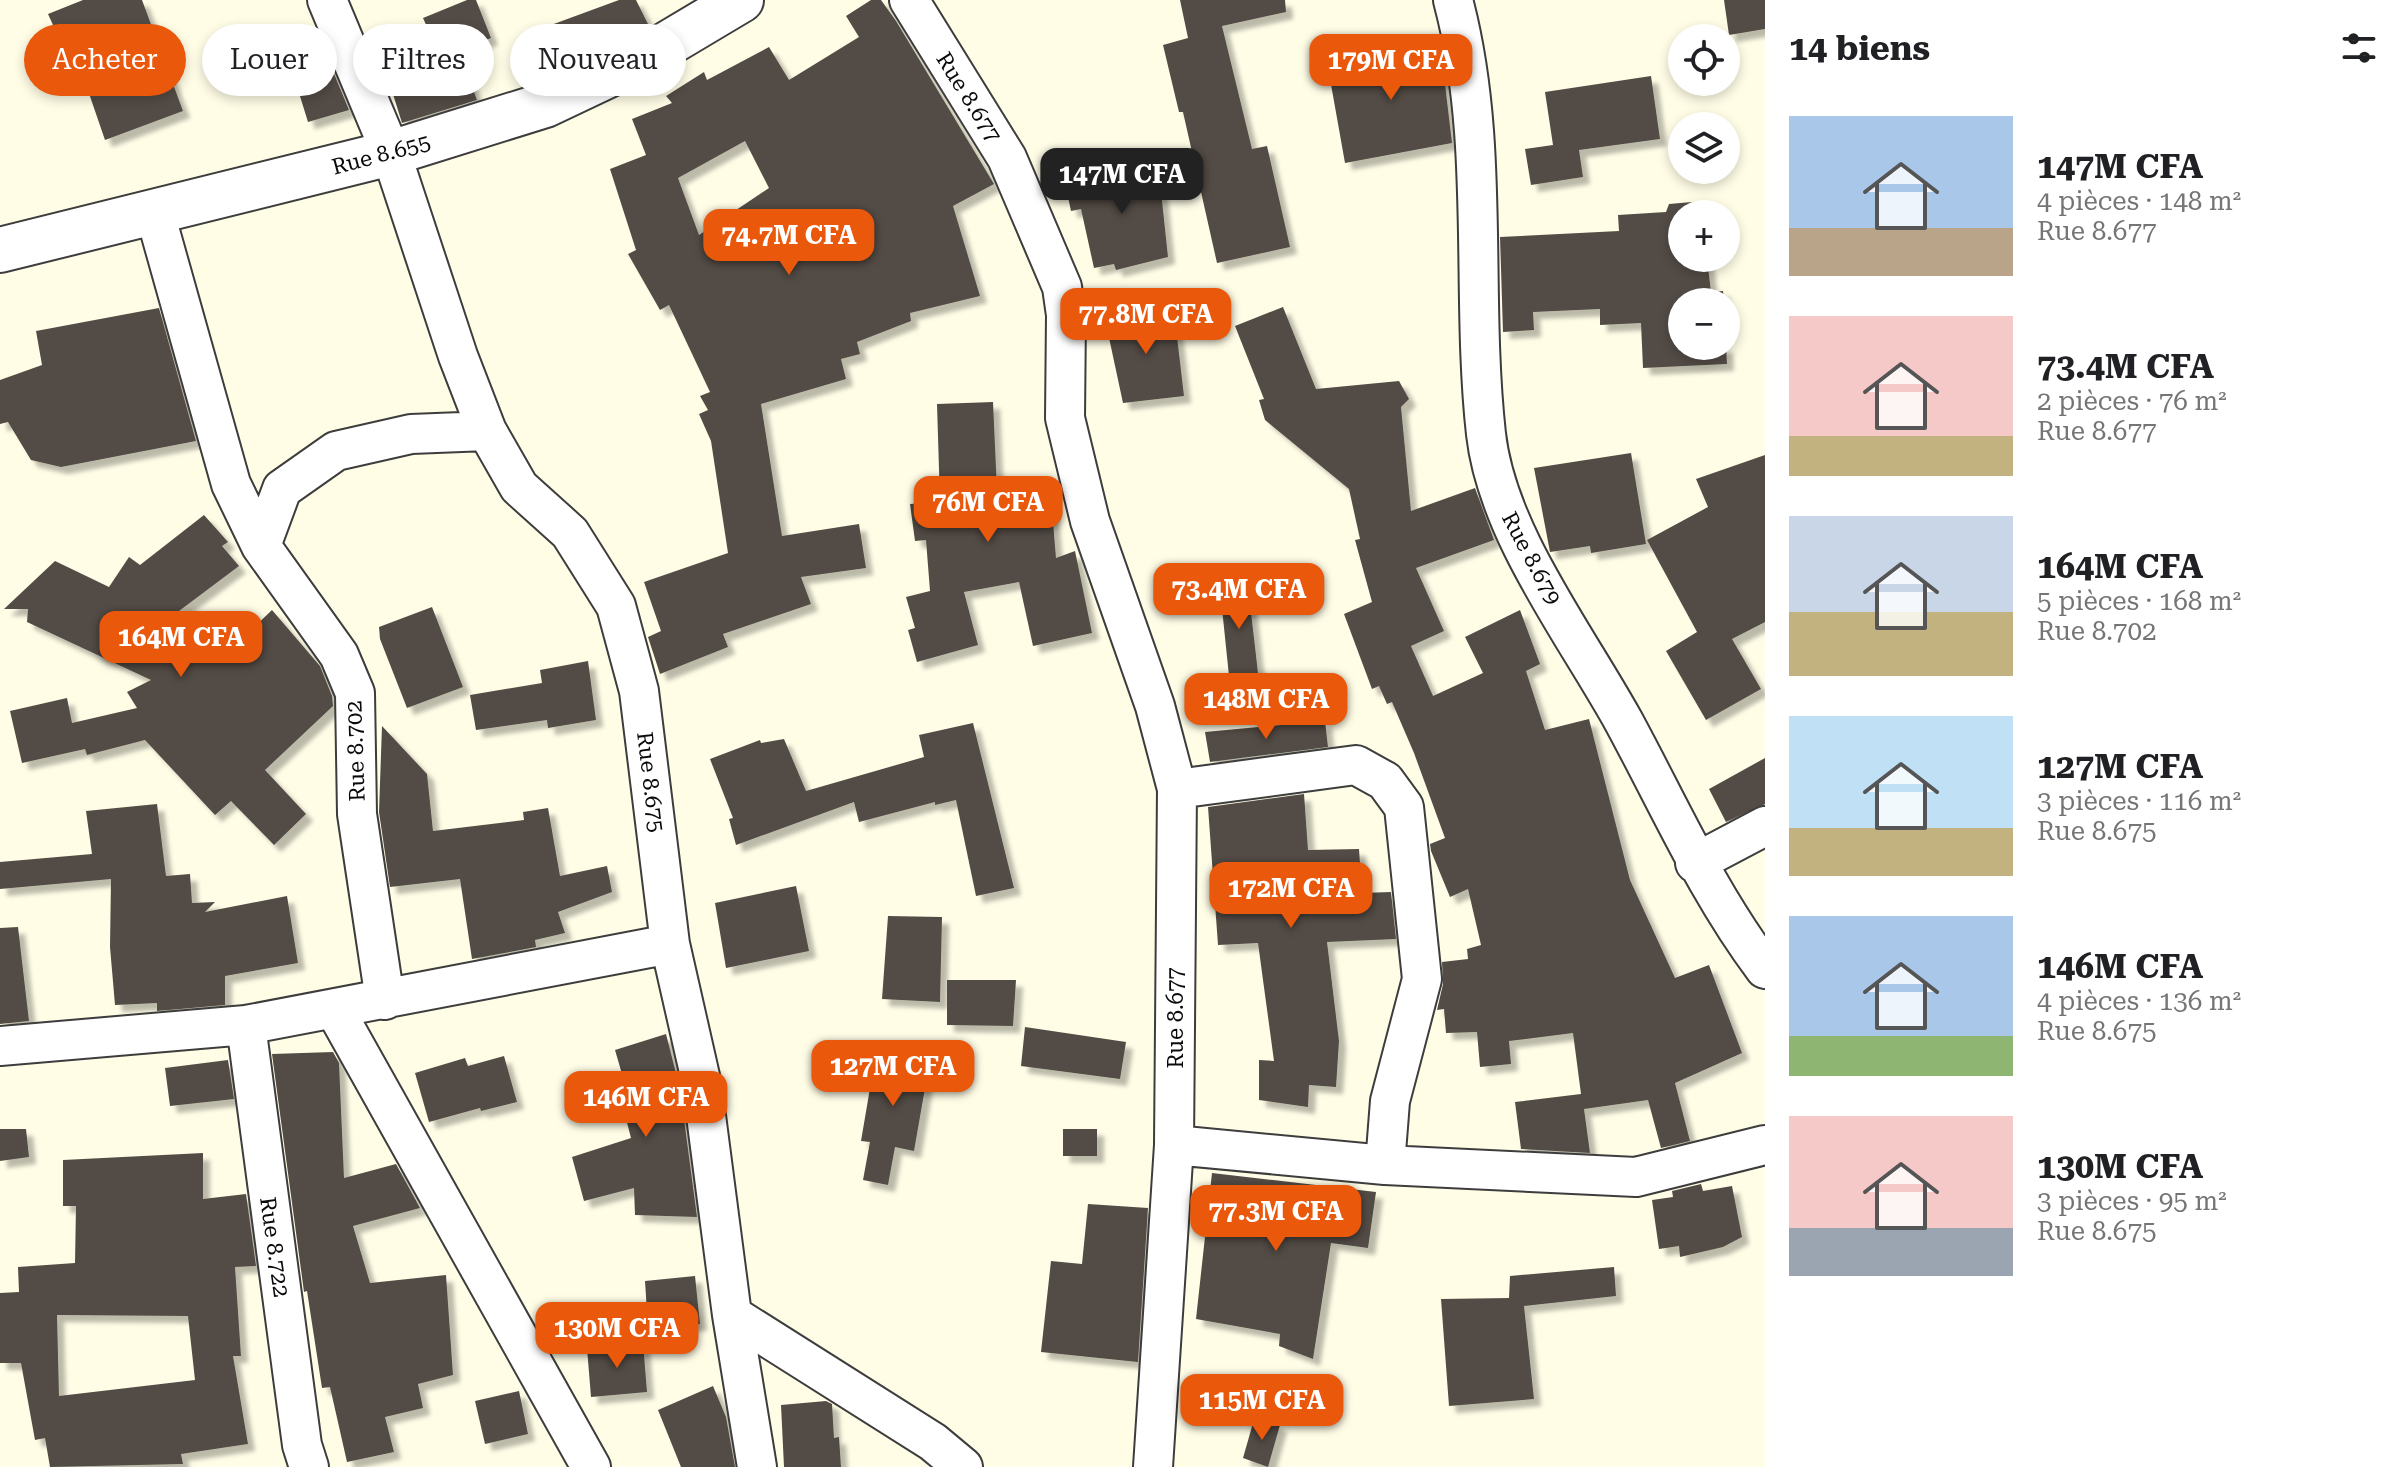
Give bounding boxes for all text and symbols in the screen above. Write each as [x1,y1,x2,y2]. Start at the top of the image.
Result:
chip: Acheter [24,24,186,96]
chip: Louer [202,24,337,96]
chip: Filtres [353,24,494,96]
chip: Nouveau [510,24,686,96]
map controls [1668,24,1740,360]
button: locate [1668,24,1740,96]
icon: filters [2337,26,2381,70]
text: 14 biens [1789,28,1930,68]
pin: 179M CFA [1308,34,1474,102]
text: 179M CFA [1327,45,1455,75]
street label: Rue 8.677 [931,48,1006,147]
button: layers [1668,112,1740,184]
street label: Rue 8.655 [329,129,433,180]
text: 147M CFA [2037,146,2203,186]
pin: 147M CFA [1039,148,1205,216]
icon: home [1853,148,1949,244]
text: 147M CFA [1058,159,1186,189]
text: 4 pièces · 148 m² [2037,186,2241,216]
button: + [1668,200,1740,272]
pin: 74.7M CFA [697,209,881,277]
text: Rue 8.677 [2037,216,2157,246]
text: 74.7M CFA [721,220,857,250]
pin: 77.8M CFA [1054,288,1238,356]
button: − [1668,288,1740,360]
text: 77.8M CFA [1078,299,1214,329]
text: 73.4M CFA [2037,346,2214,386]
icon: home [1853,348,1949,444]
text: 2 pièces · 76 m² [2037,386,2227,416]
text: Rue 8.677 [2037,416,2157,446]
pin: 76M CFA [914,476,1062,544]
text: 76M CFA [932,487,1044,517]
street label: Rue 8.679 [1497,508,1566,609]
text: 164M CFA [2037,546,2203,586]
icon: home [1853,548,1949,644]
pin: 73.4M CFA [1147,563,1331,631]
text: 73.4M CFA [1171,574,1307,604]
text: 5 pièces · 168 m² [2037,586,2241,616]
pin: 164M CFA [98,611,264,679]
text: Rue 8.702 [2037,616,2157,646]
text: 164M CFA [117,622,245,652]
pin: 148M CFA [1183,673,1349,741]
text: 148M CFA [1202,684,1330,714]
street label: Rue 8.702 [341,700,370,802]
street label: Rue 8.675 [632,730,669,834]
text: 127M CFA [2037,746,2203,786]
icon: home [1853,748,1949,844]
text: 3 pièces · 116 m² [2037,786,2241,816]
text: Rue 8.675 [2037,816,2157,846]
pin: 172M CFA [1208,862,1374,930]
text: 172M CFA [1227,873,1355,903]
text: 146M CFA [2037,946,2203,986]
icon: home [1853,948,1949,1044]
street label: Rue 8.677 [1163,967,1188,1069]
text: 4 pièces · 136 m² [2037,986,2241,1016]
text: Rue 8.675 [2037,1016,2157,1046]
pin: 127M CFA [810,1040,976,1108]
text: 127M CFA [829,1051,957,1081]
pin: 146M CFA [563,1071,729,1139]
text: 146M CFA [582,1082,710,1112]
text: 130M CFA [2037,1146,2203,1186]
icon: home [1853,1148,1949,1244]
pin: 77.3M CFA [1184,1185,1368,1253]
text: 3 pièces · 95 m² [2037,1186,2227,1216]
street label: Rue 8.722 [255,1195,294,1299]
text: 77.3M CFA [1208,1196,1344,1226]
text: Rue 8.675 [2037,1216,2157,1246]
pin: 130M CFA [534,1302,700,1370]
text: 130M CFA [553,1313,681,1343]
pin: 115M CFA [1179,1374,1345,1442]
text: 115M CFA [1198,1385,1326,1415]

